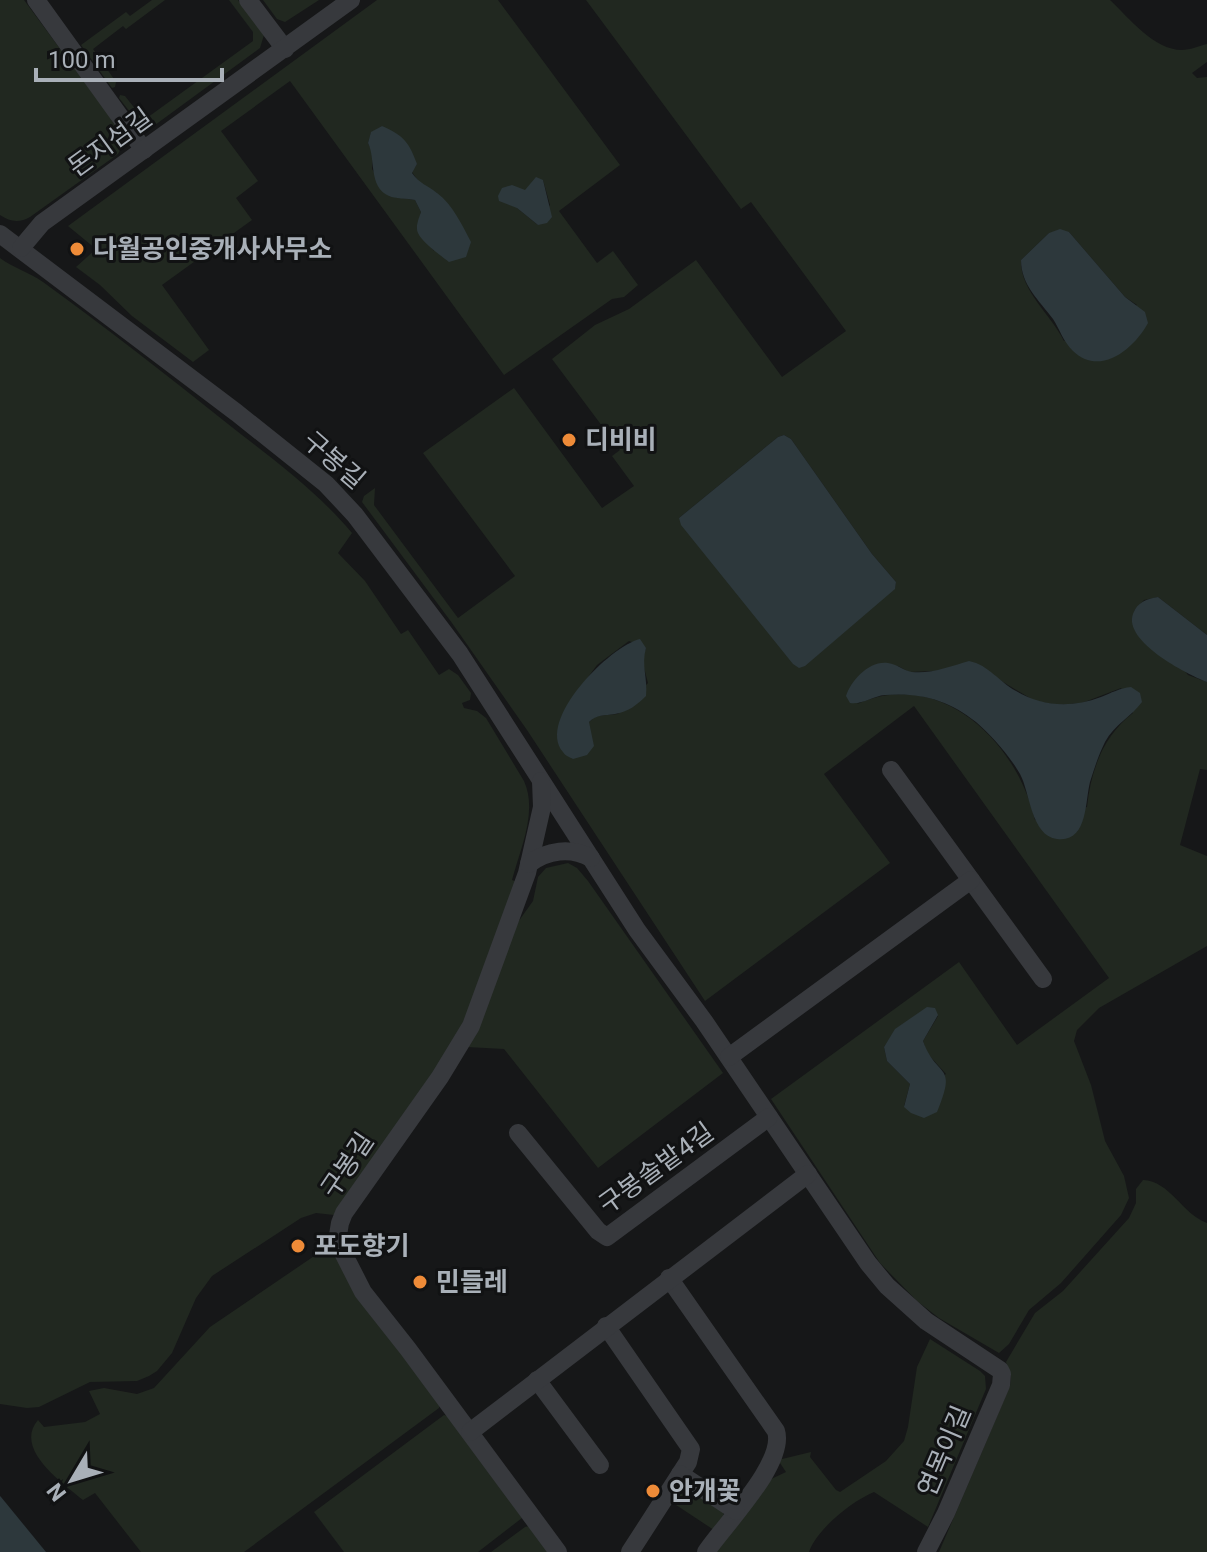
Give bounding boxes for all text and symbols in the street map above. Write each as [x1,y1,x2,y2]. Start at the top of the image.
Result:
scale bar [36,32,222,82]
text: 100 m [48,46,115,74]
street label: 돈지섬길 [62,102,158,182]
place label: 다월공인중개사사무소 [93,234,332,264]
marker: 다월공인중개사사무소 [68,240,86,258]
street label: 구봉길 [297,425,371,495]
place label: 디비비 [585,425,657,455]
marker: 디비비 [560,431,578,449]
street label: 구봉솔밭4길 [593,1116,719,1220]
street label: 구봉길 [314,1127,380,1203]
place label: 포도향기 [314,1231,410,1261]
marker: 포도향기 [289,1237,307,1255]
place label: 민들레 [436,1267,508,1297]
marker: 민들레 [411,1273,429,1291]
street label: 연목이길 [911,1401,977,1501]
north arrow [32,1440,112,1520]
place label: 안개꽃 [669,1476,741,1506]
text: N [42,1478,71,1506]
marker: 안개꽃 [644,1482,662,1500]

